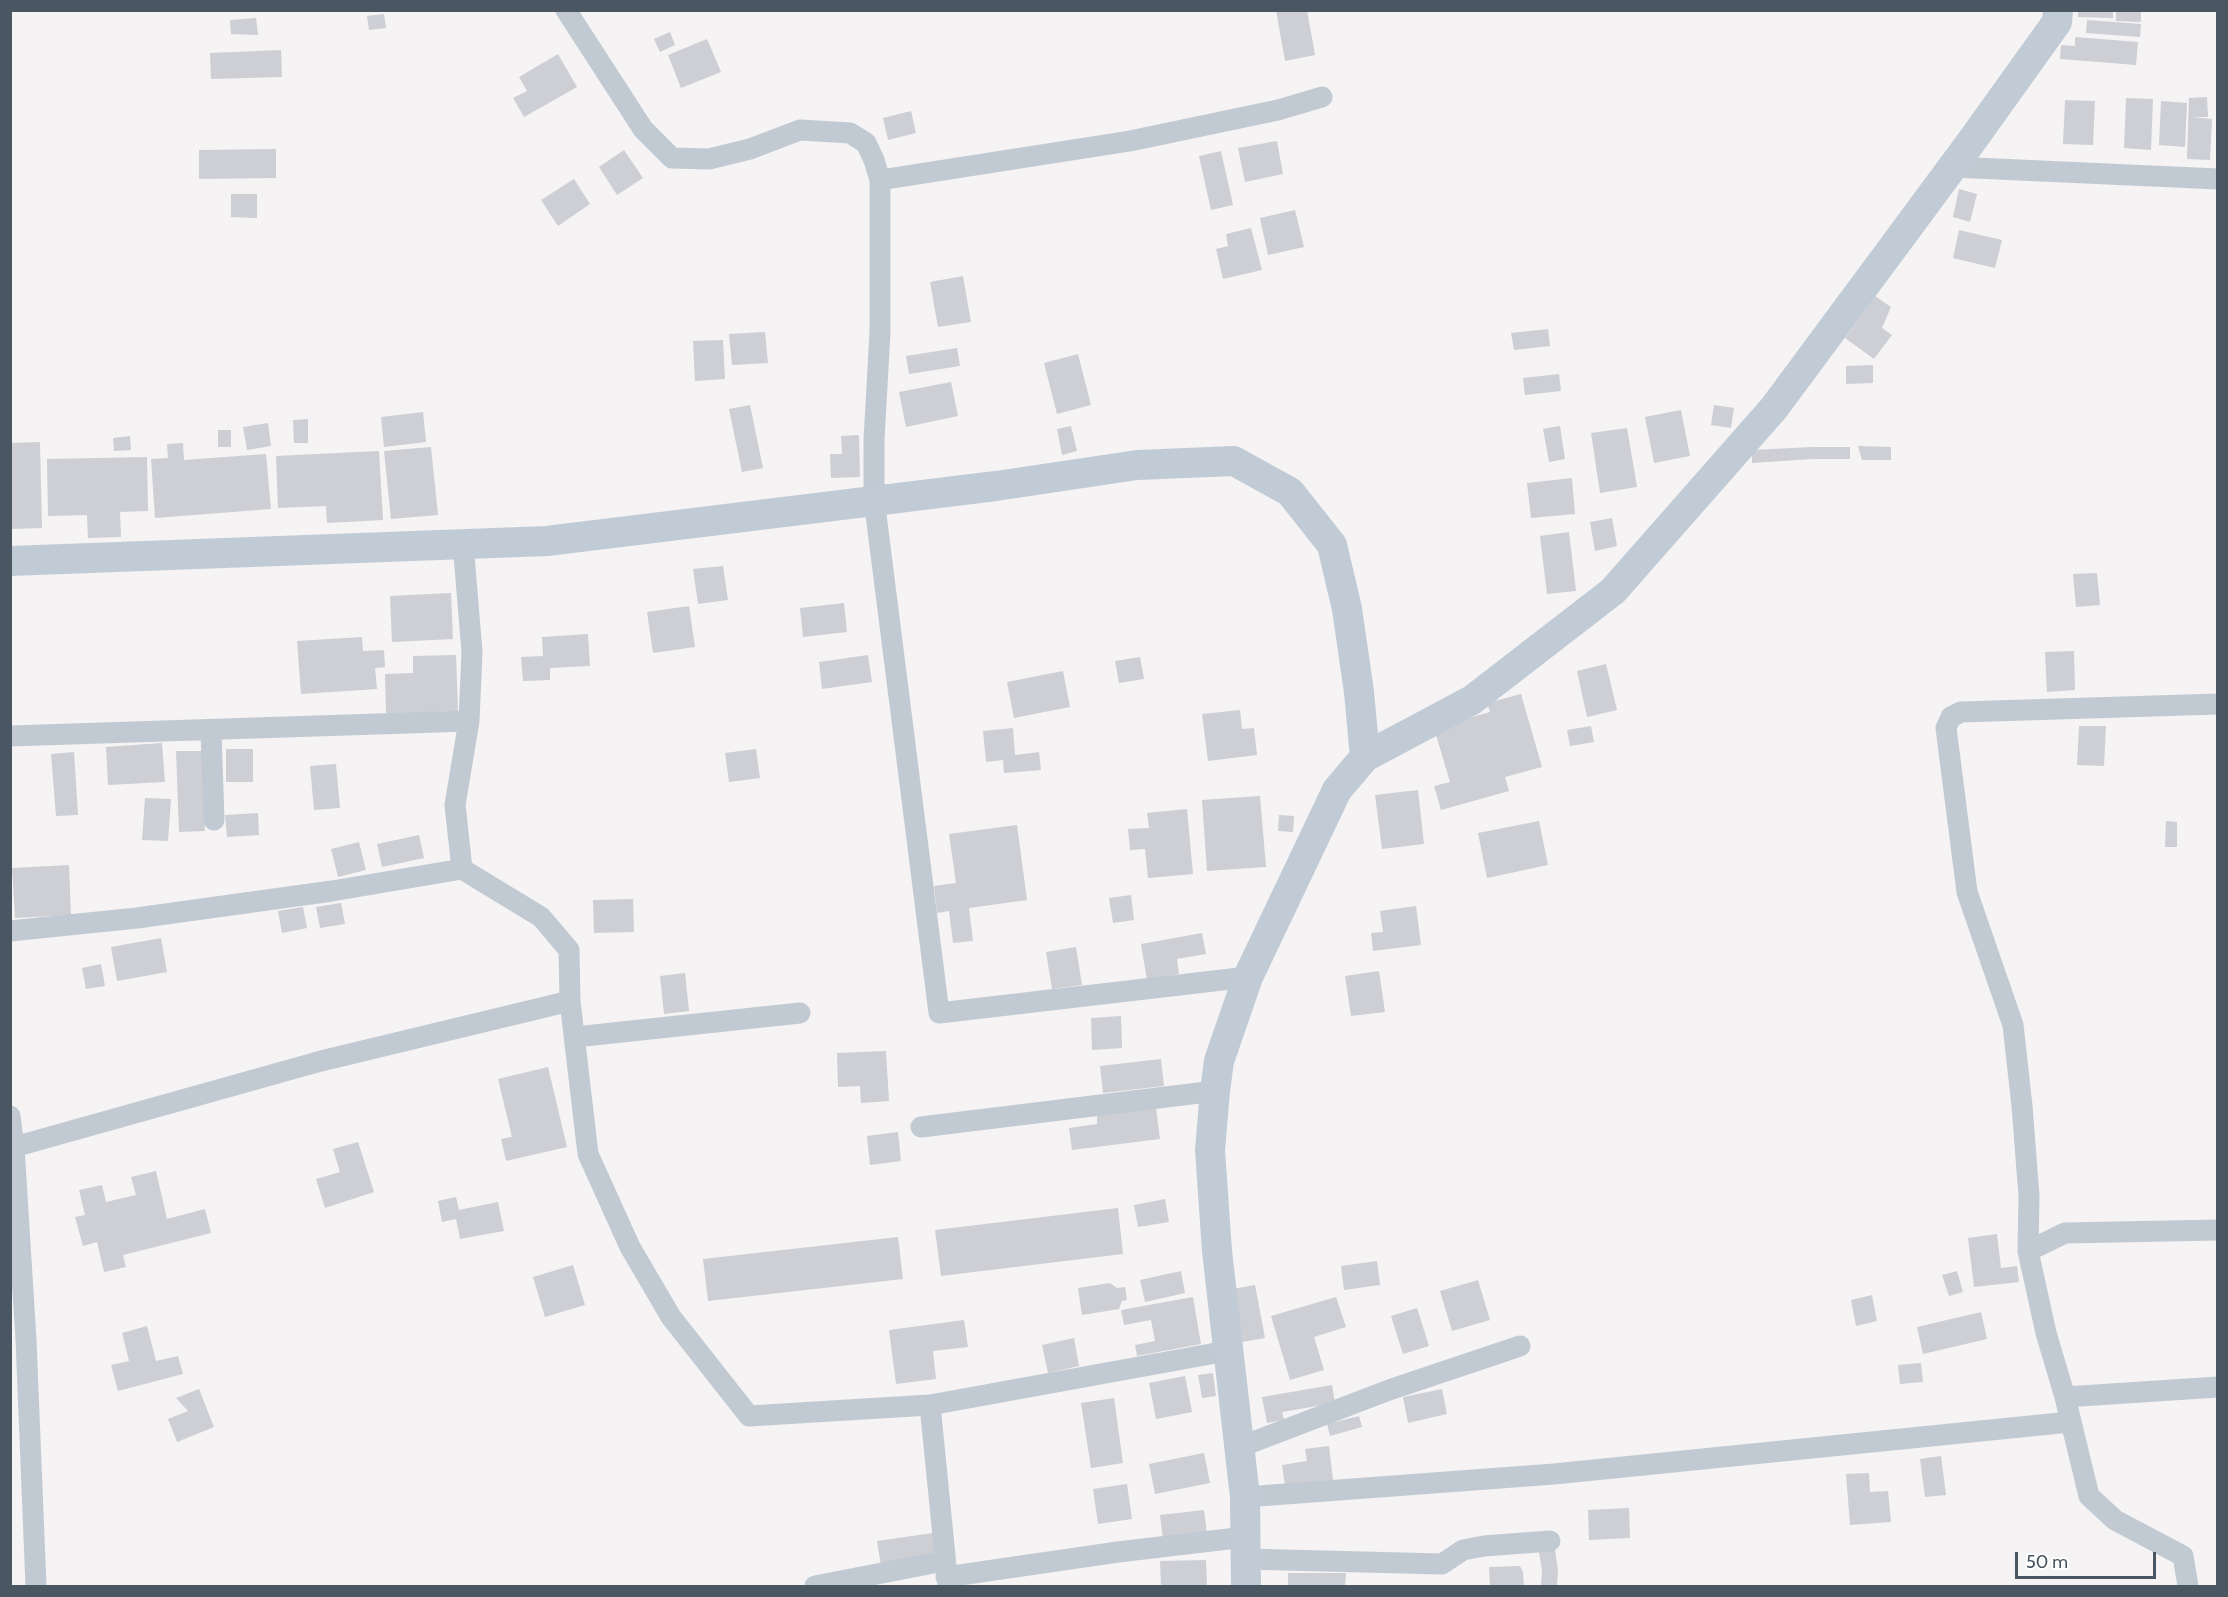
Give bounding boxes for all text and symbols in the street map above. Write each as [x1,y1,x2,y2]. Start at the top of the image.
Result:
scale bar [2018,1540,2159,1578]
text: 50 m [2026,1551,2068,1573]

